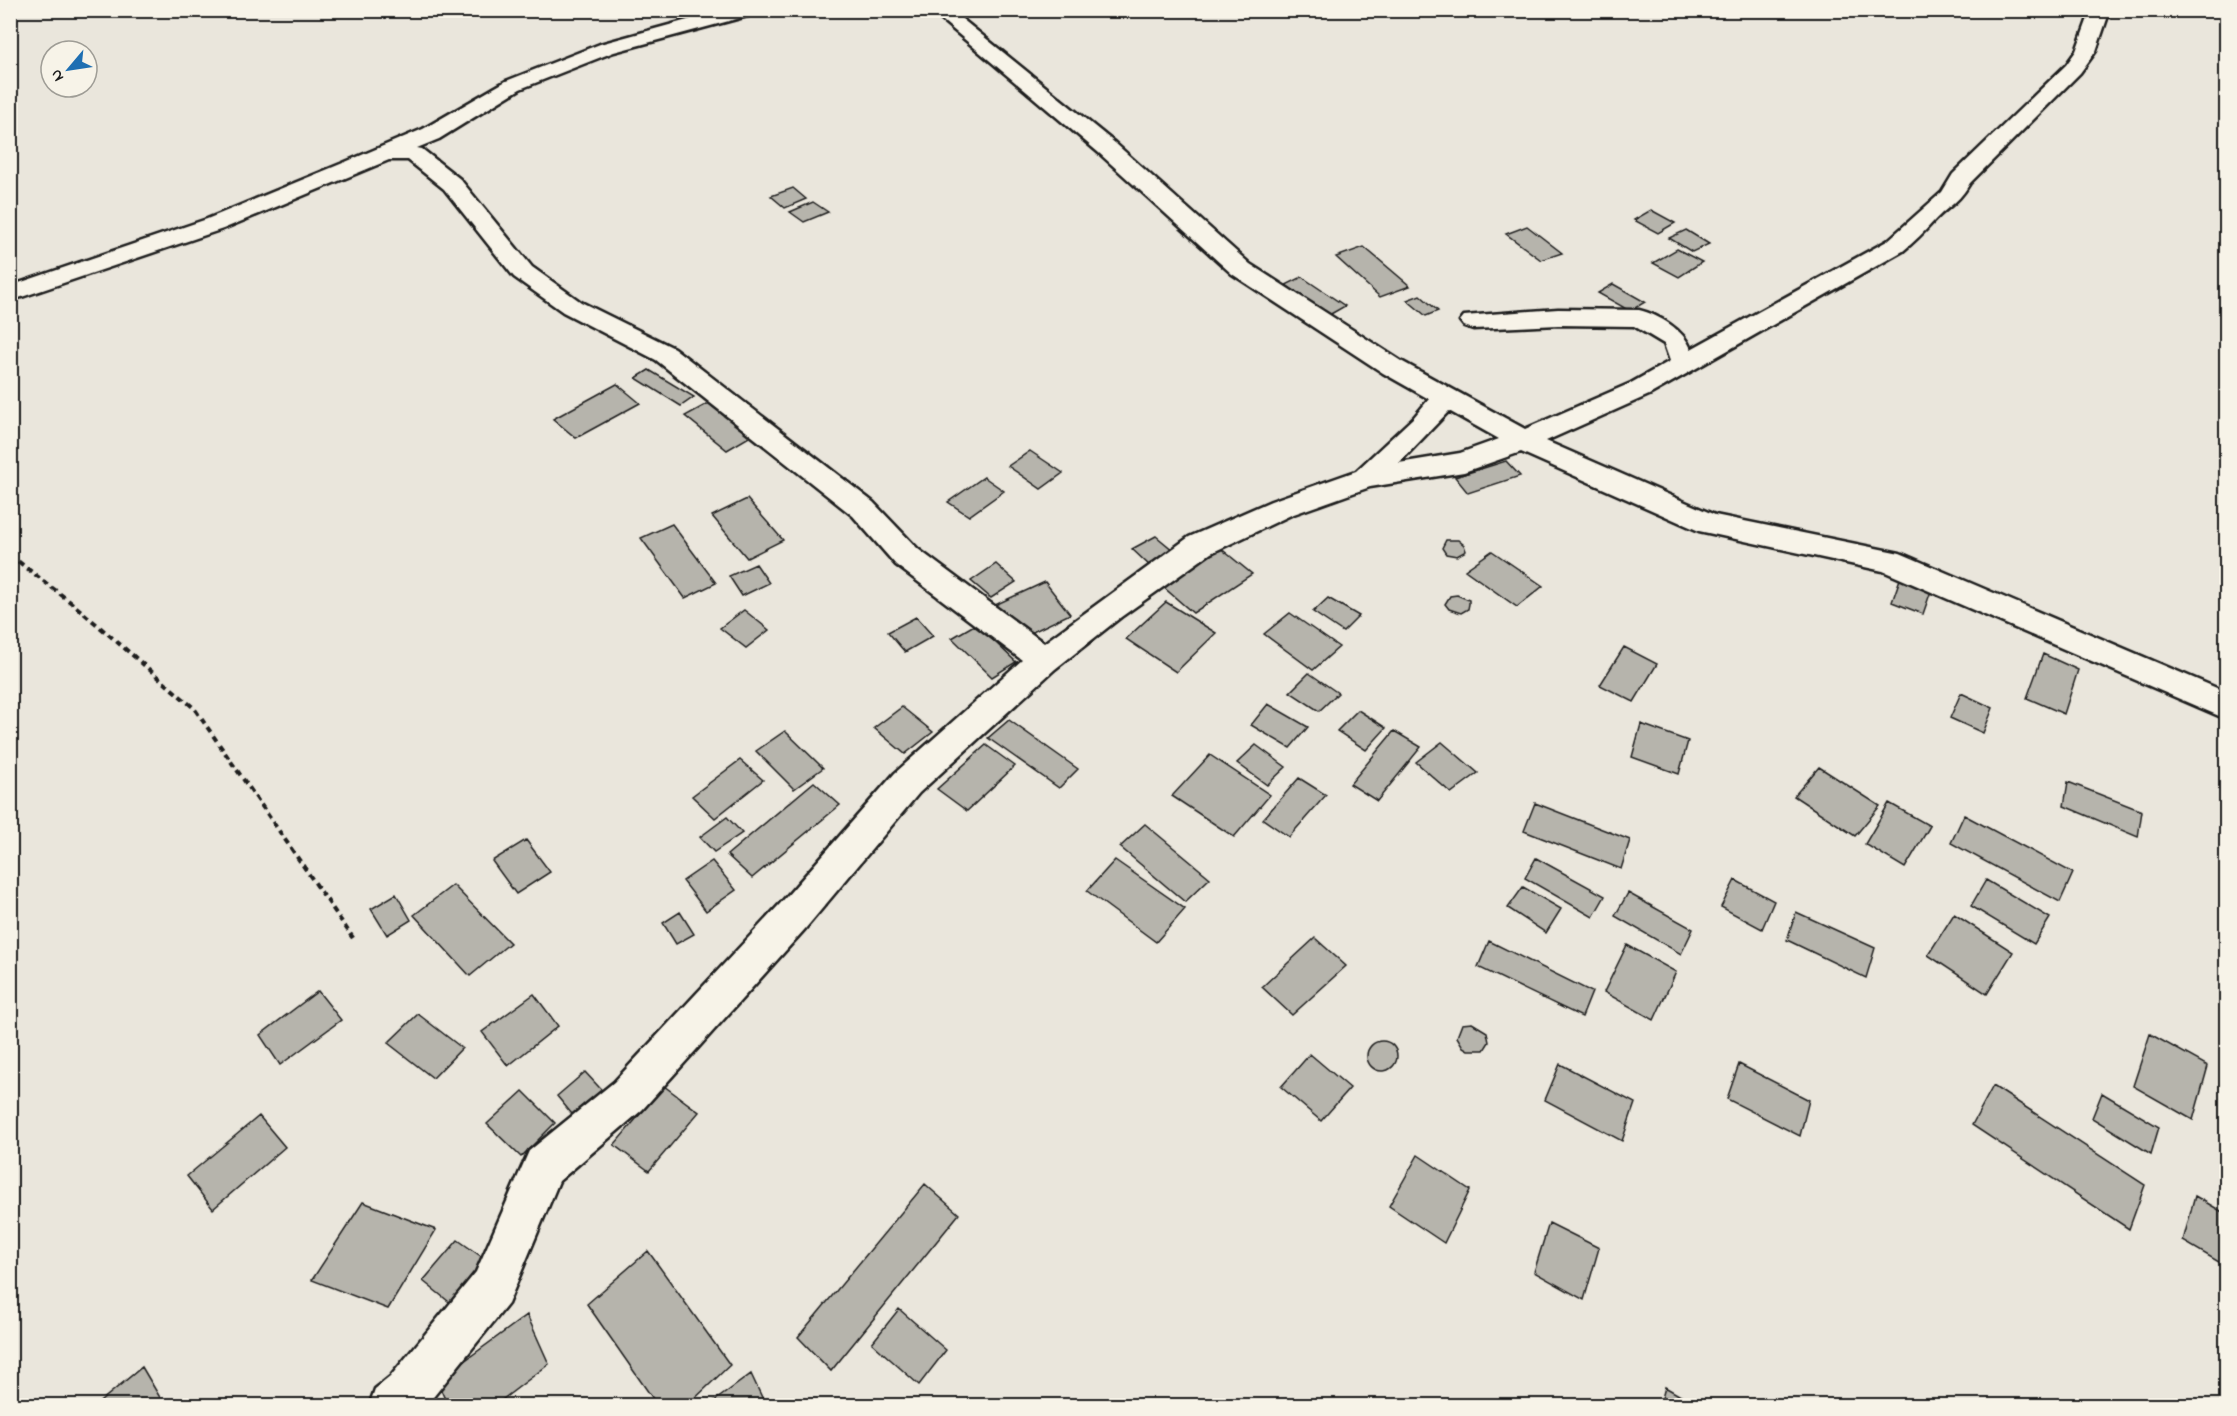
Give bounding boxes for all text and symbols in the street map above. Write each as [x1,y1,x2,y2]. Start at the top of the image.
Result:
north arrow [39,39,99,99]
text: N [44,65,71,86]

